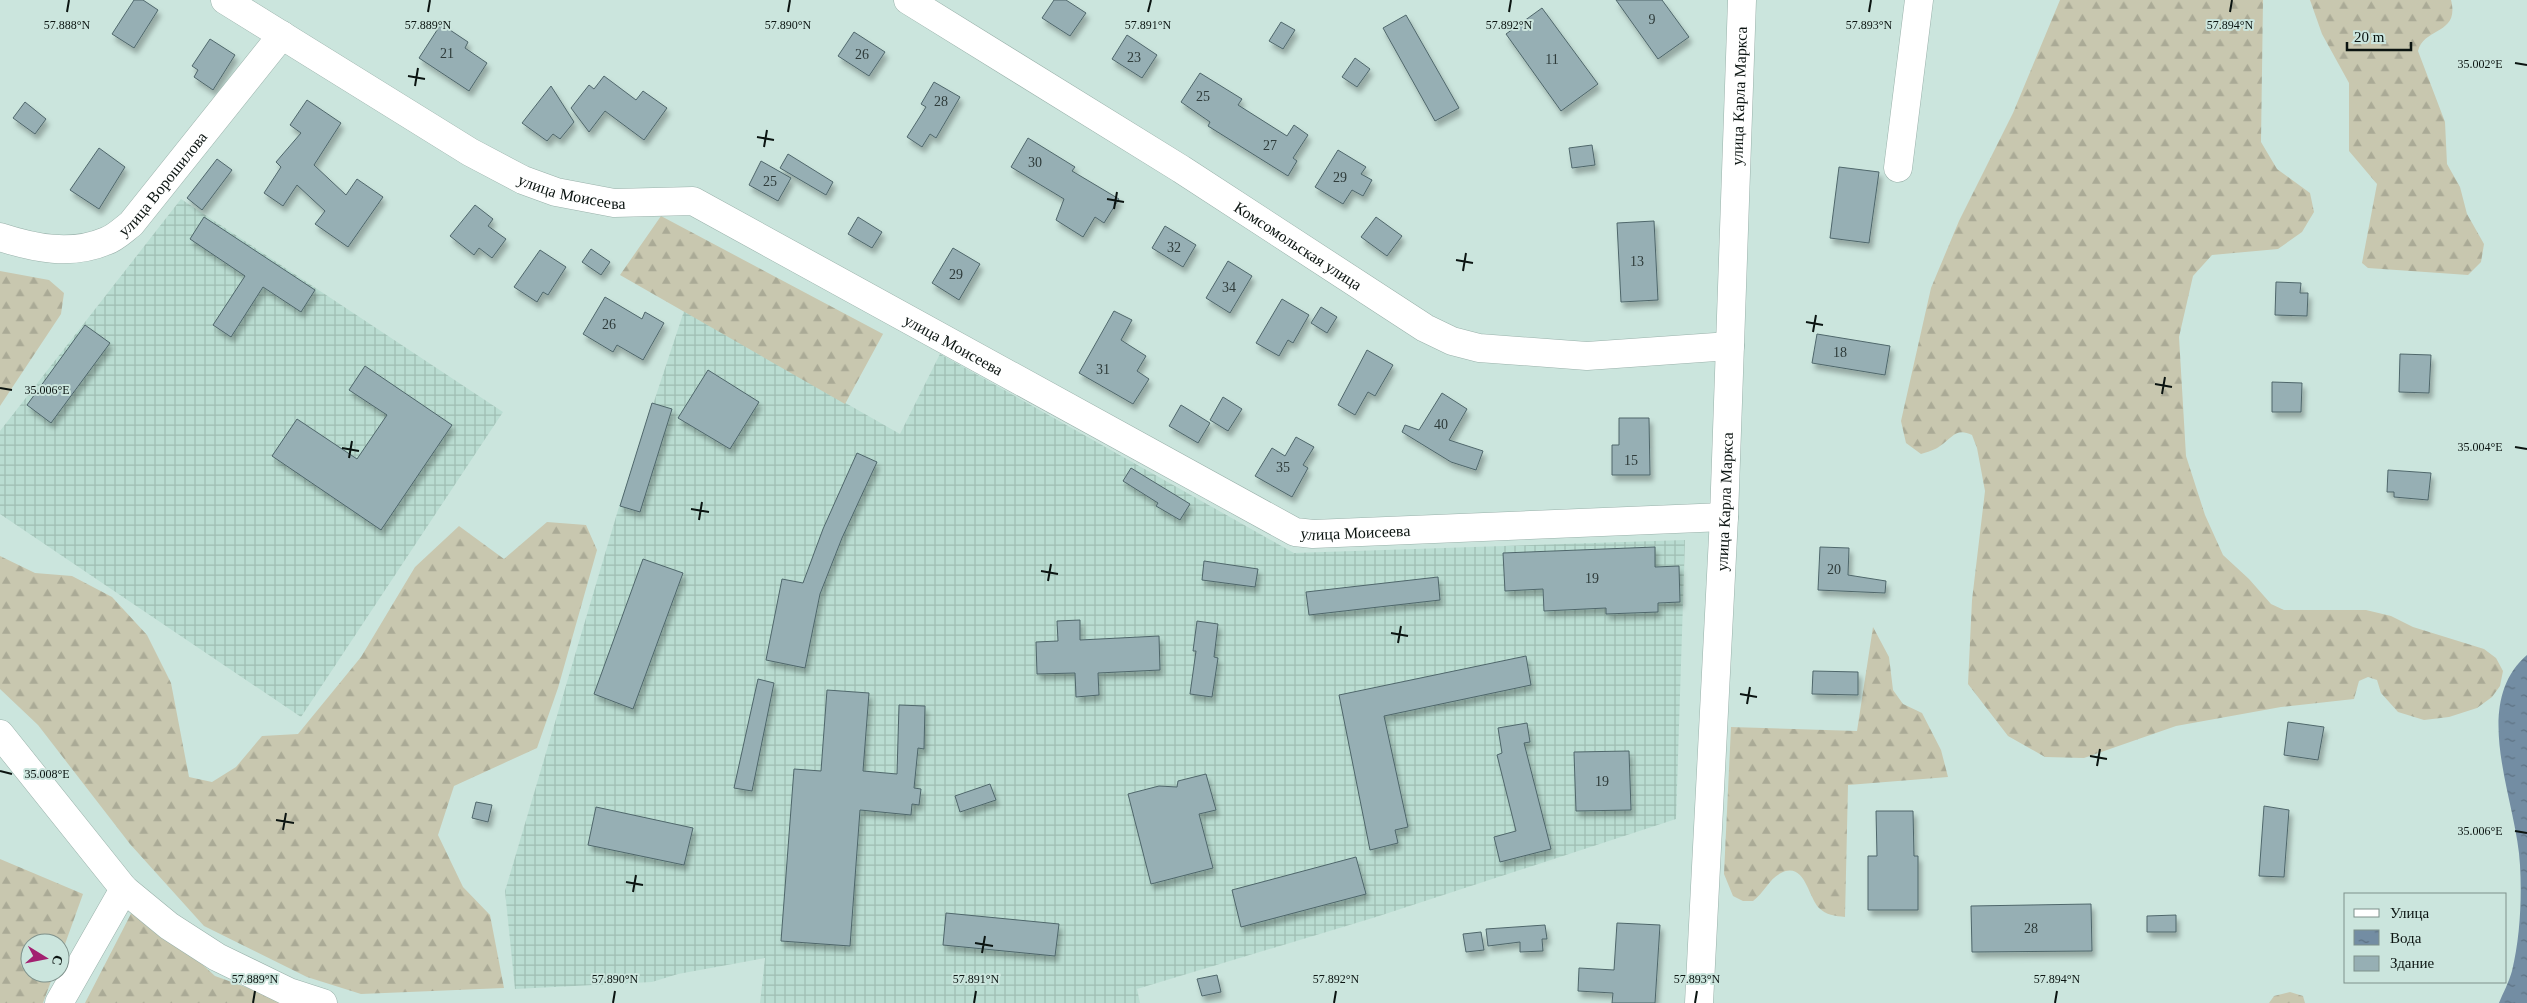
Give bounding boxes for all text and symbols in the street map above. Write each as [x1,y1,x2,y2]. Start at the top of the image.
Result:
house number: 9 [1649,12,1656,27]
text: 57.888°N [44,18,91,32]
text: 57.889°N [405,18,452,32]
text: 57.890°N [765,18,812,32]
text: 57.891°N [1125,18,1172,32]
text: 57.892°N [1486,18,1533,32]
text: 57.893°N [1846,18,1893,32]
text: 57.894°N [2207,18,2254,32]
scale bar [2347,20,2411,52]
street label: улица Карла Маркса [1728,26,1750,166]
text: 20 m [2354,29,2385,45]
house number: 21 [440,46,454,61]
house number: 26 [855,47,869,62]
house number: 23 [1127,50,1141,65]
house number: 11 [1545,52,1559,67]
text: 35.002°E [2457,57,2503,71]
house number: 25 [1196,89,1210,104]
house number: 28 [934,94,948,109]
street label: улица Ворошилова [115,128,210,240]
house number: 27 [1263,138,1277,153]
house number: 30 [1028,155,1042,170]
house number: 29 [1333,170,1347,185]
street label: улица Моисеева [515,171,626,212]
house number: 25 [763,174,777,189]
street label: Комсомольская улица [1231,198,1365,293]
house number: 32 [1167,240,1181,255]
house number: 13 [1630,254,1644,269]
house number: 29 [949,267,963,282]
house number: 34 [1222,280,1236,295]
street label: улица Моисеева [901,310,1006,378]
house number: 26 [602,317,616,332]
house number: 18 [1833,345,1847,360]
house number: 31 [1096,362,1110,377]
text: 35.006°E [24,383,70,397]
house number: 40 [1434,417,1448,432]
street label: улица Карла Маркса [1713,432,1736,572]
text: 35.004°E [2457,440,2503,454]
house number: 15 [1624,453,1638,468]
house number: 35 [1276,460,1290,475]
street label: улица Моисеева [1300,521,1411,543]
house number: 20 [1827,562,1841,577]
house number: 19 [1585,571,1599,586]
text: 35.008°E [24,767,70,781]
house number: 19 [1595,774,1609,789]
text: 35.006°E [2457,824,2503,838]
legend [2344,893,2507,983]
text: Улица [2390,905,2429,921]
house number: 28 [2024,921,2038,936]
text: Вода [2390,930,2422,946]
north arrow [20,933,70,983]
text: С [49,954,66,966]
text: Здание [2390,955,2434,971]
text: 57.889°N [232,972,279,986]
text: 57.890°N [592,972,639,986]
text: 57.891°N [953,972,1000,986]
text: 57.892°N [1313,972,1360,986]
text: 57.893°N [1674,972,1721,986]
text: 57.894°N [2034,972,2081,986]

